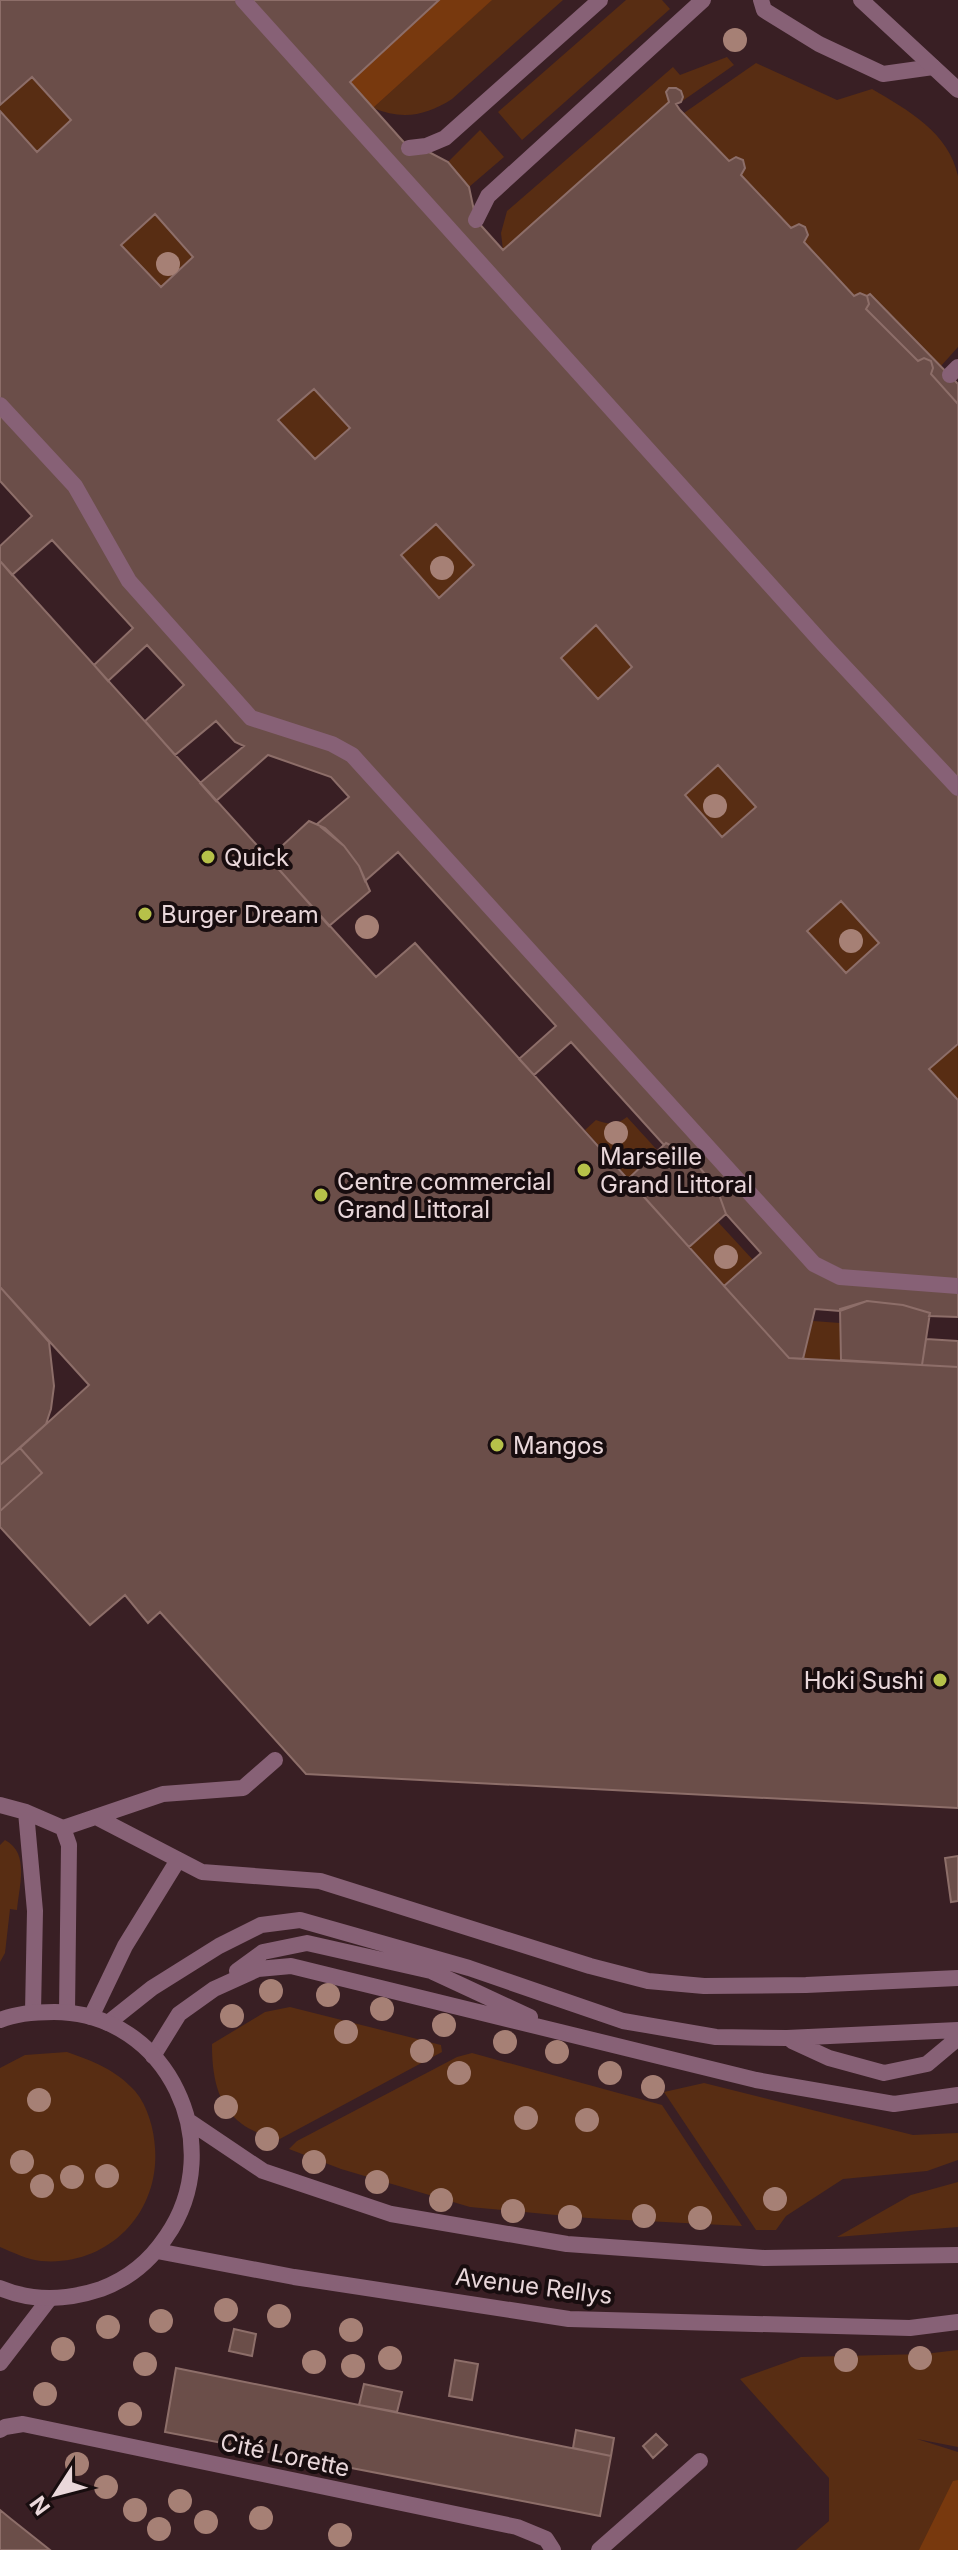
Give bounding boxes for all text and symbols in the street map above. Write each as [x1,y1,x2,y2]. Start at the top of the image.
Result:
place label: Quick [224,843,289,872]
marker: Quick [199,848,217,866]
place label: Burger Dream [161,900,319,929]
marker: Burger Dream [136,905,154,923]
place label: Marseille Grand Littoral [600,1142,753,1199]
marker: Marseille Grand Littoral [575,1161,593,1179]
place label: Centre commercial Grand Littoral [337,1167,552,1224]
marker: Centre commercial Grand Littoral [312,1186,330,1204]
place label: Mangos [513,1431,604,1460]
marker: Mangos [488,1436,506,1454]
place label: Hoki Sushi [804,1666,924,1695]
marker: Hoki Sushi [931,1671,949,1689]
street label: Avenue Rellys [454,2262,614,2310]
street label: Cité Lorette [218,2427,352,2483]
north arrow [16,2454,96,2534]
text: N [24,2491,55,2520]

